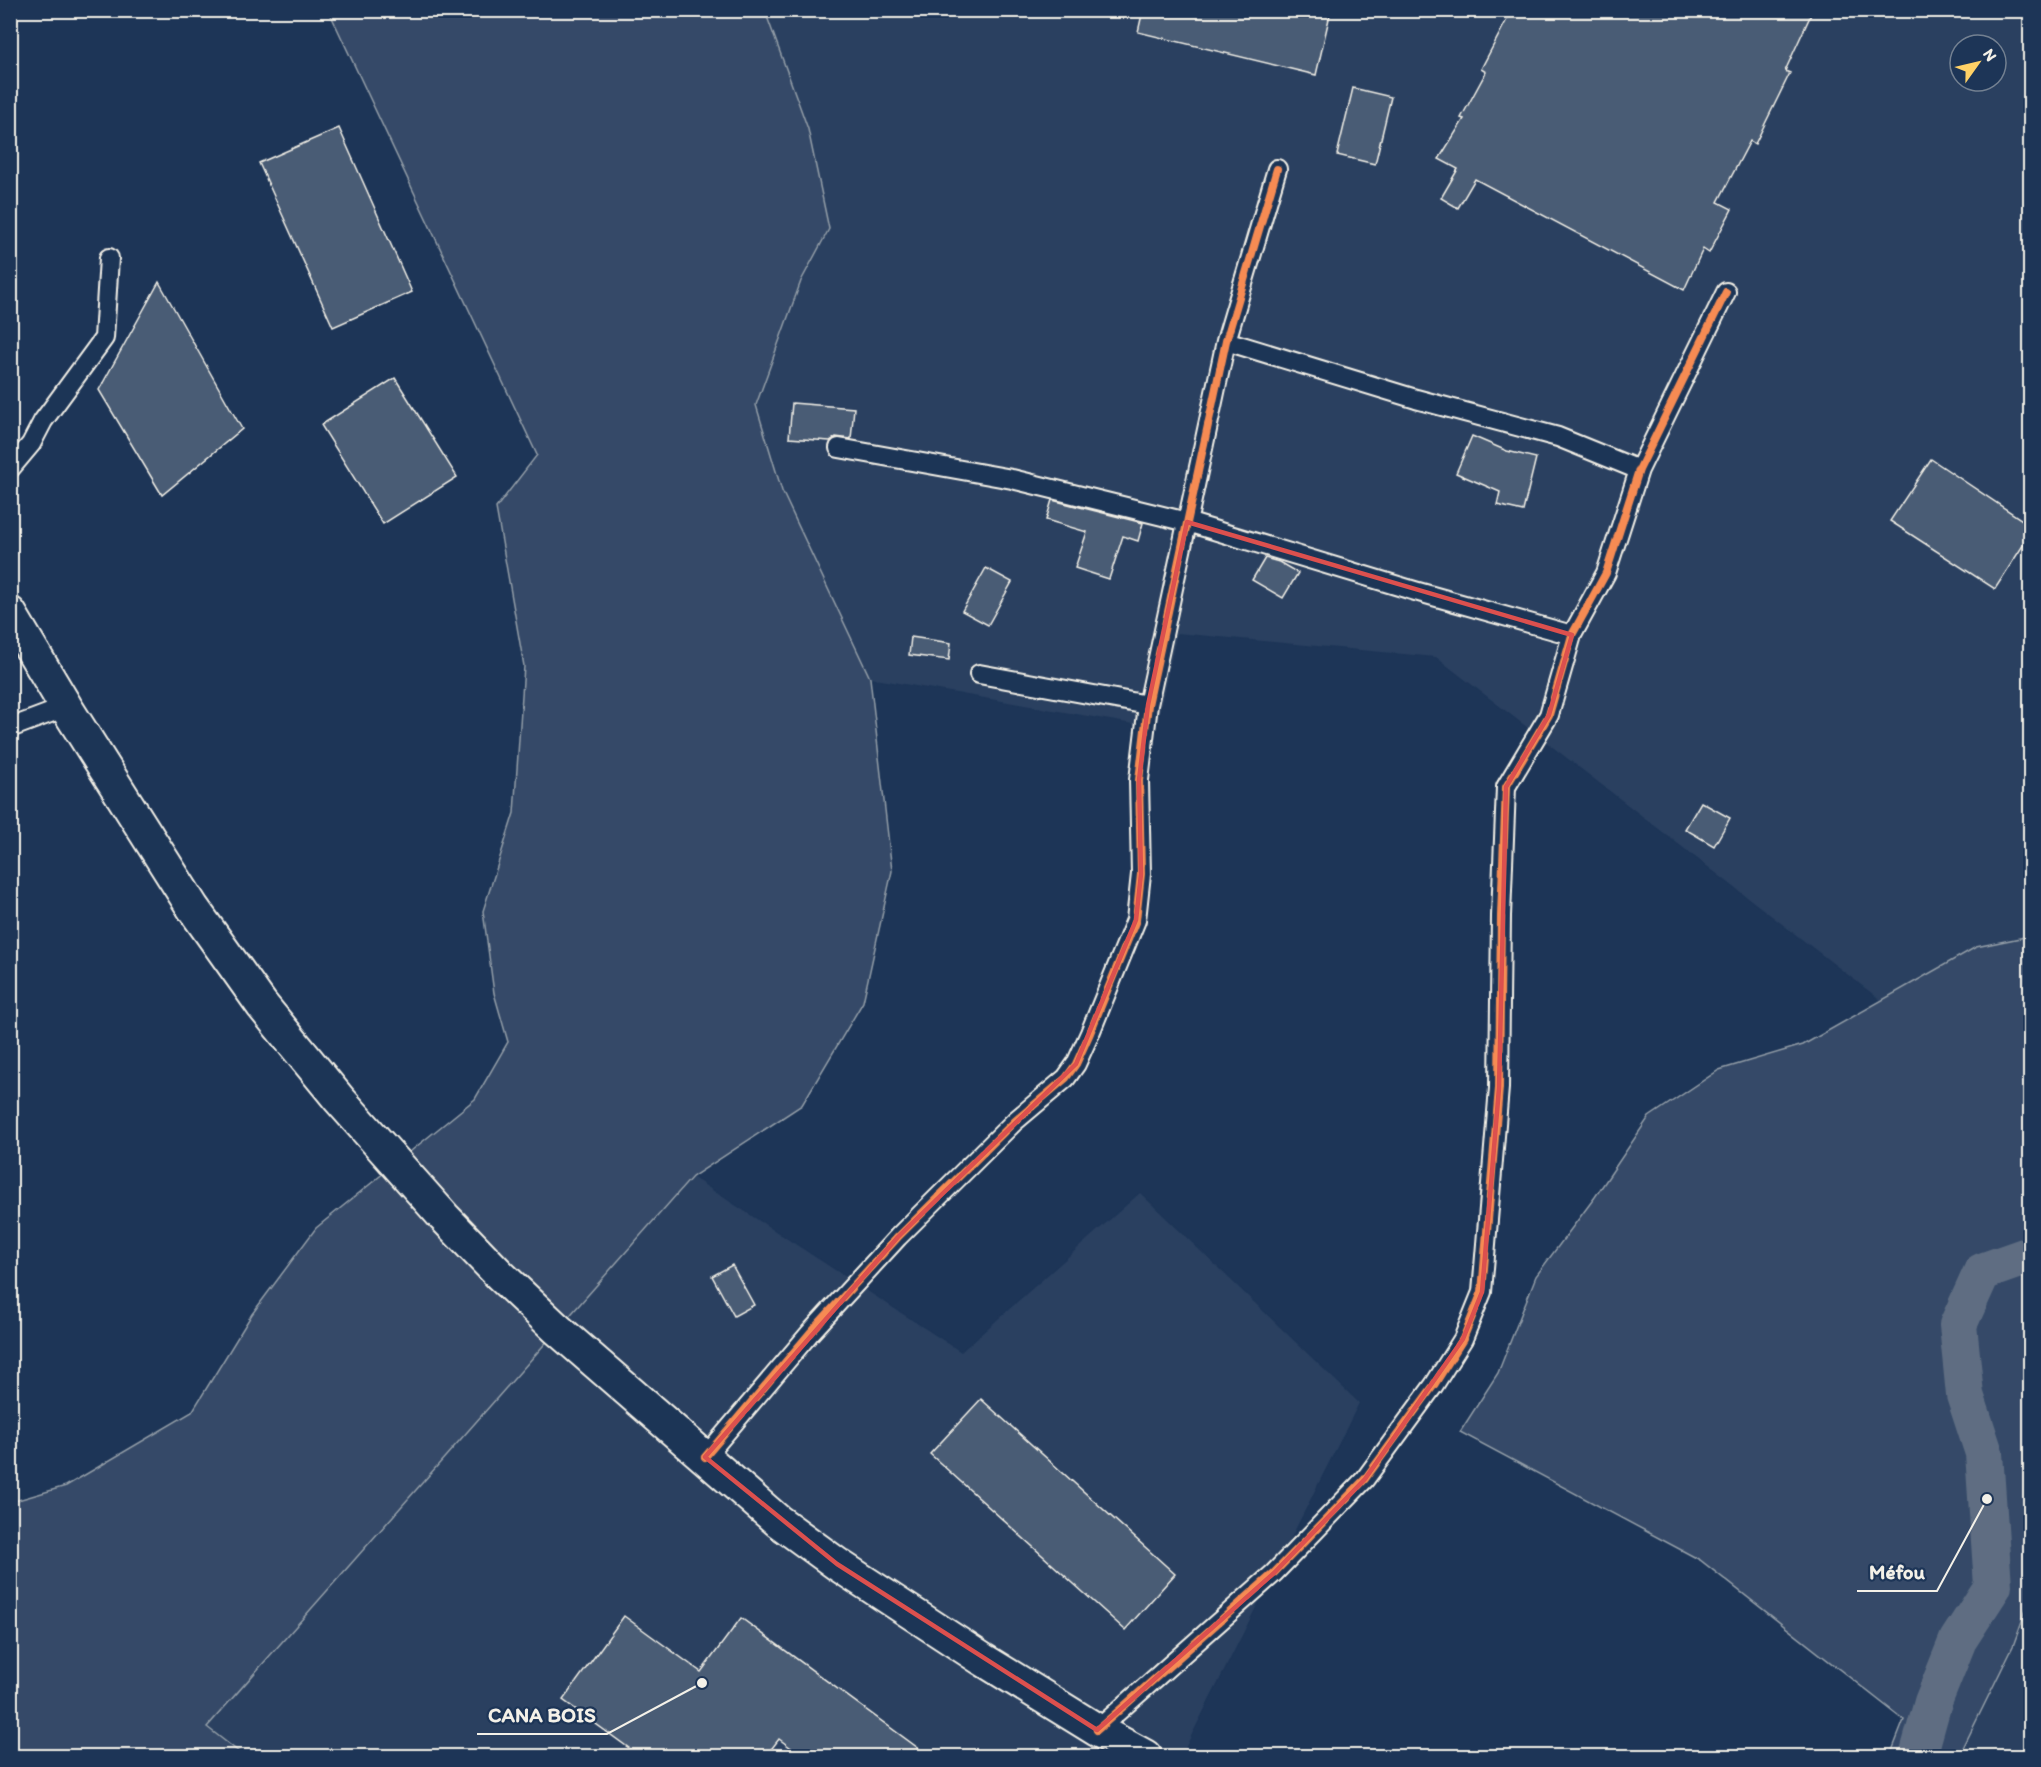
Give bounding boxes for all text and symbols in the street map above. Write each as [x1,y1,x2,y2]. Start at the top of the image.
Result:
north arrow [1948,33,2008,93]
text: N [1979,45,2001,65]
callout: Méfou [1857,1552,1937,1591]
text: Méfou [1869,1559,1926,1584]
callout: CANA BOIS [477,1695,607,1734]
text: CANA BOIS [488,1702,596,1727]

